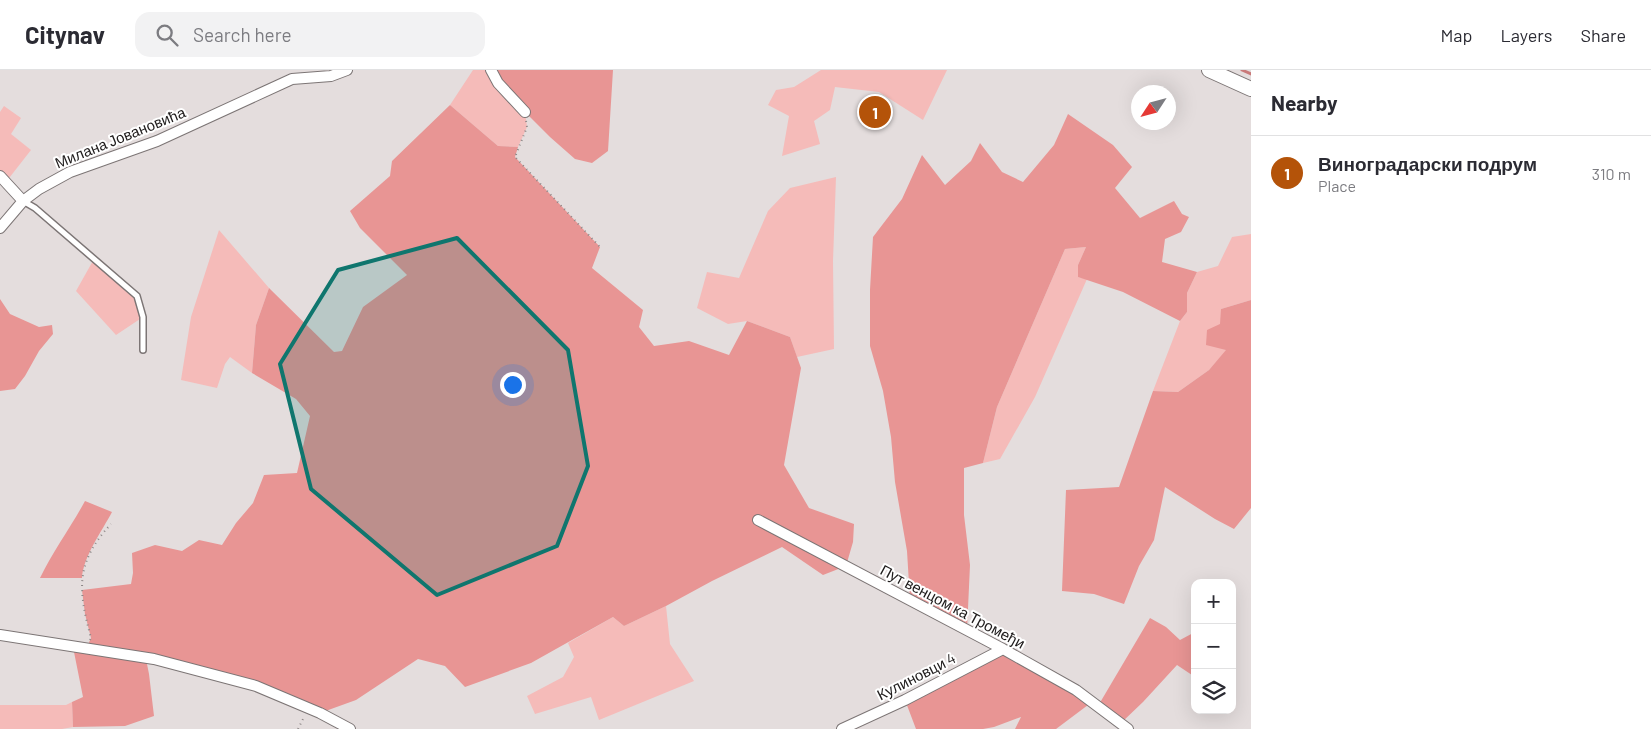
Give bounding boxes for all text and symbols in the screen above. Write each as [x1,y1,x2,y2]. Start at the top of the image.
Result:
search box [135,12,485,57]
text: Citynav [25,20,105,49]
icon: search [153,21,181,49]
text: Search here [193,23,292,46]
text: Map [1440,24,1472,46]
text: Layers [1500,24,1553,46]
text: Share [1581,24,1626,46]
north arrow [1131,85,1176,130]
text: Nearby [1271,90,1337,115]
pin: 1 [859,93,891,131]
street label: Милана Јовановића [52,102,189,171]
text: Виноградарски подрум [1318,152,1537,175]
text: 1 [1284,164,1290,183]
text: 310 m [1592,164,1631,183]
text: Place [1318,176,1356,195]
your location [500,372,526,398]
street label: Пут венцом ка Тромеђи [878,560,1028,652]
map controls [1191,579,1236,714]
button: + [1191,579,1236,624]
button: − [1191,624,1236,669]
street label: Кулиновци 4 [874,648,958,704]
button: layers [1191,669,1236,714]

